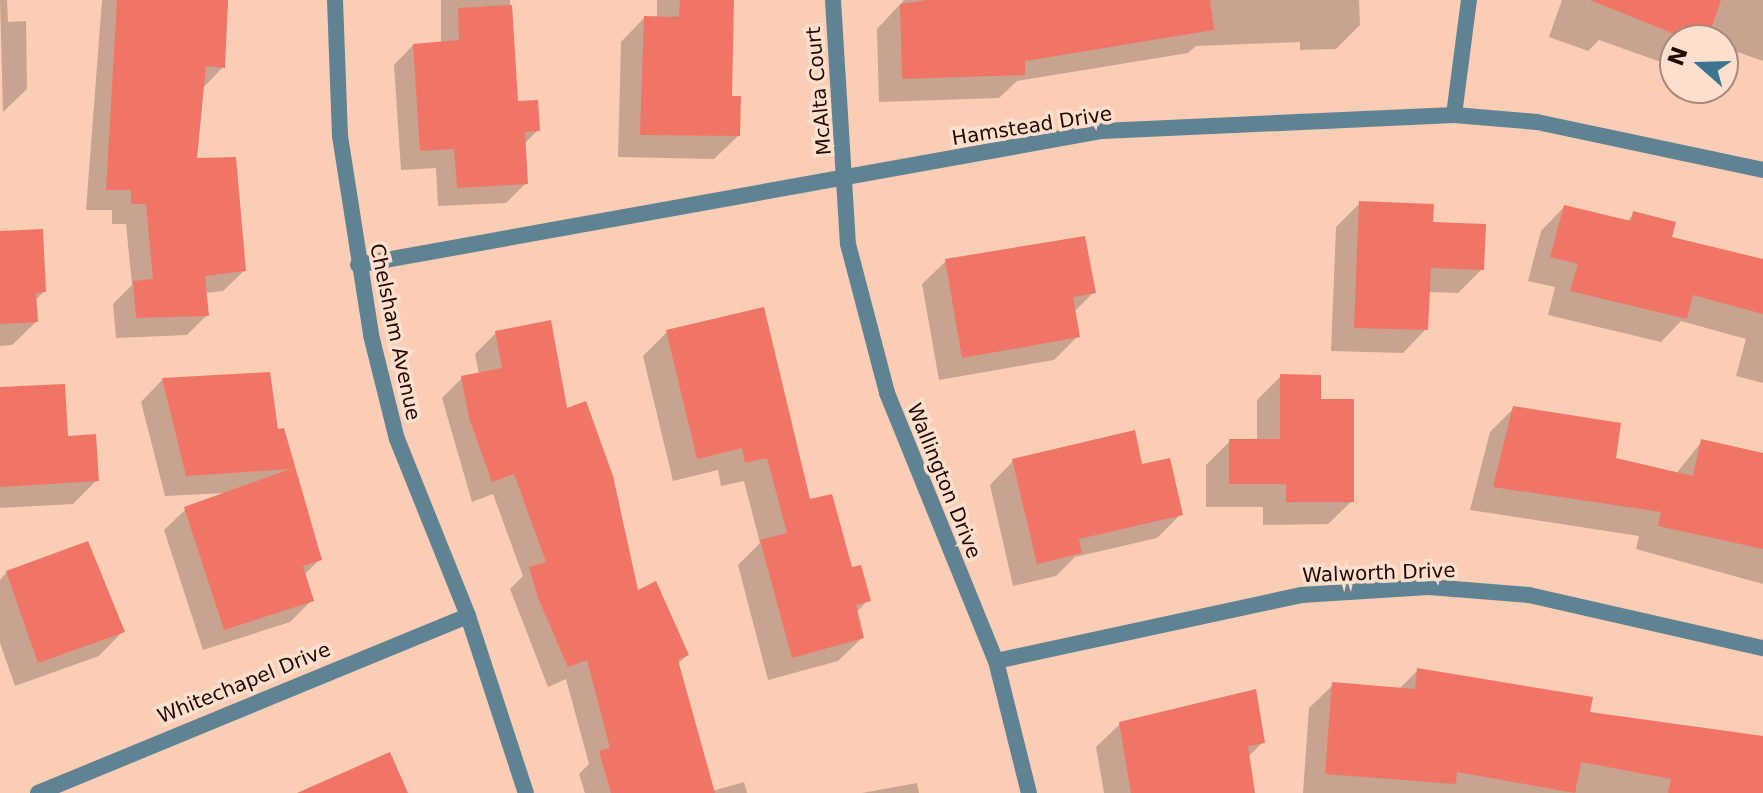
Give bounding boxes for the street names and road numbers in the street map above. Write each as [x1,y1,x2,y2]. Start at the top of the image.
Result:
street label: McAlta Court [801,26,837,156]
street label: Hamstead Drive [950,101,1114,151]
street label: Chelsham Avenue [365,241,425,423]
street label: Wallington Drive [902,400,986,562]
street label: Walworth Drive [1302,558,1456,588]
street label: Whitechapel Drive [154,637,334,729]

